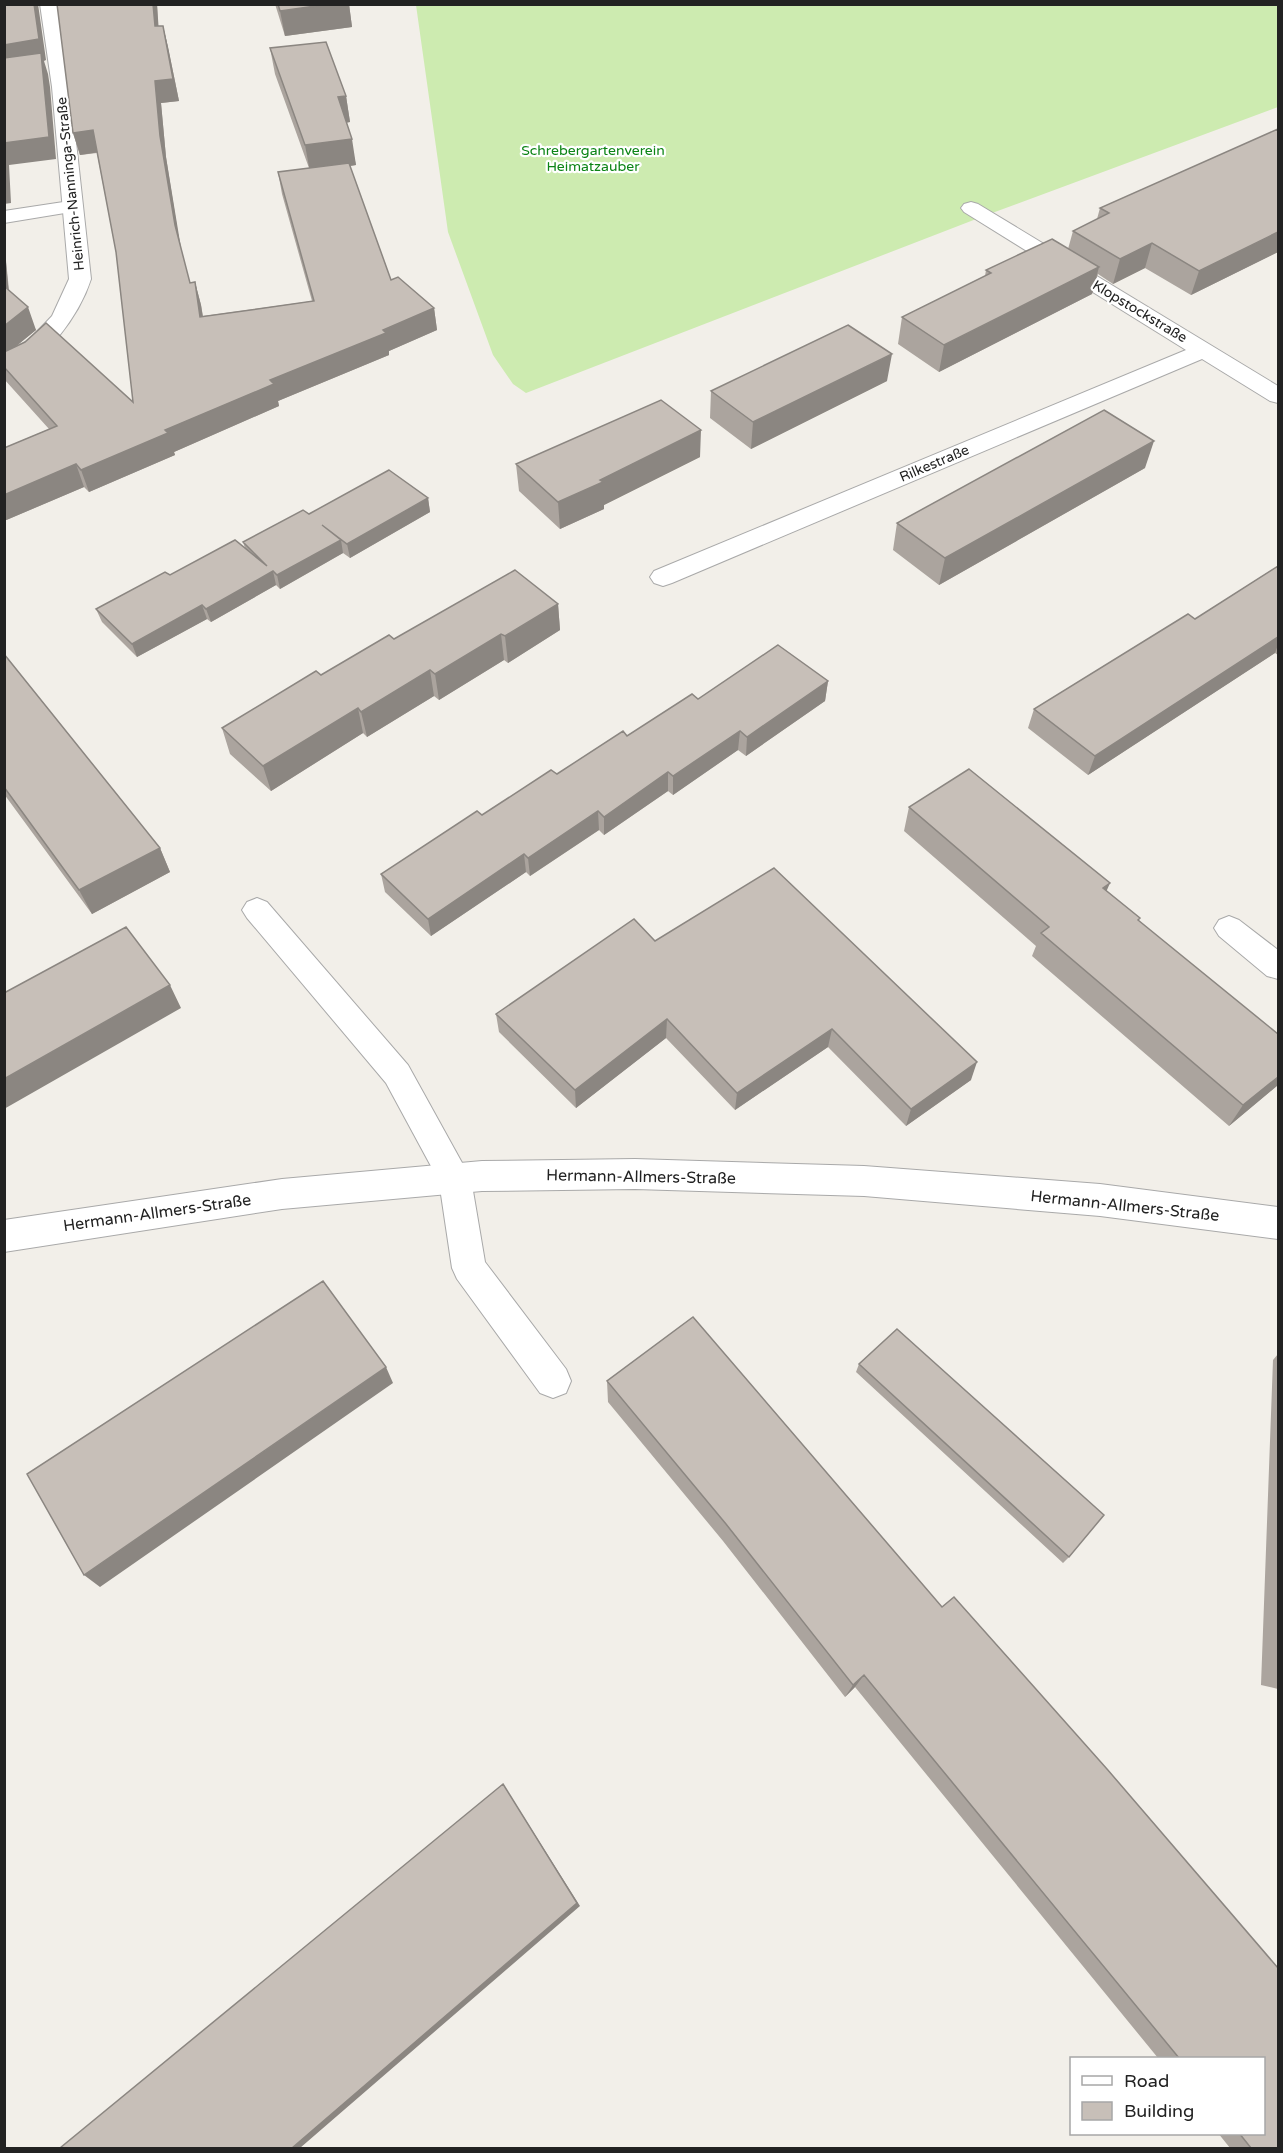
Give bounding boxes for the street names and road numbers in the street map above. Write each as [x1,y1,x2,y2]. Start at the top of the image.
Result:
street label: Heinrich-Nanninga-Straße [53,96,88,272]
street label: Klopstockstraße [1089,276,1190,346]
street label: Rilkestraße [897,441,972,486]
street label: Hermann-Allmers-Straße [546,1165,736,1189]
street label: Hermann-Allmers-Straße [1030,1186,1220,1226]
street label: Hermann-Allmers-Straße [62,1190,252,1236]

